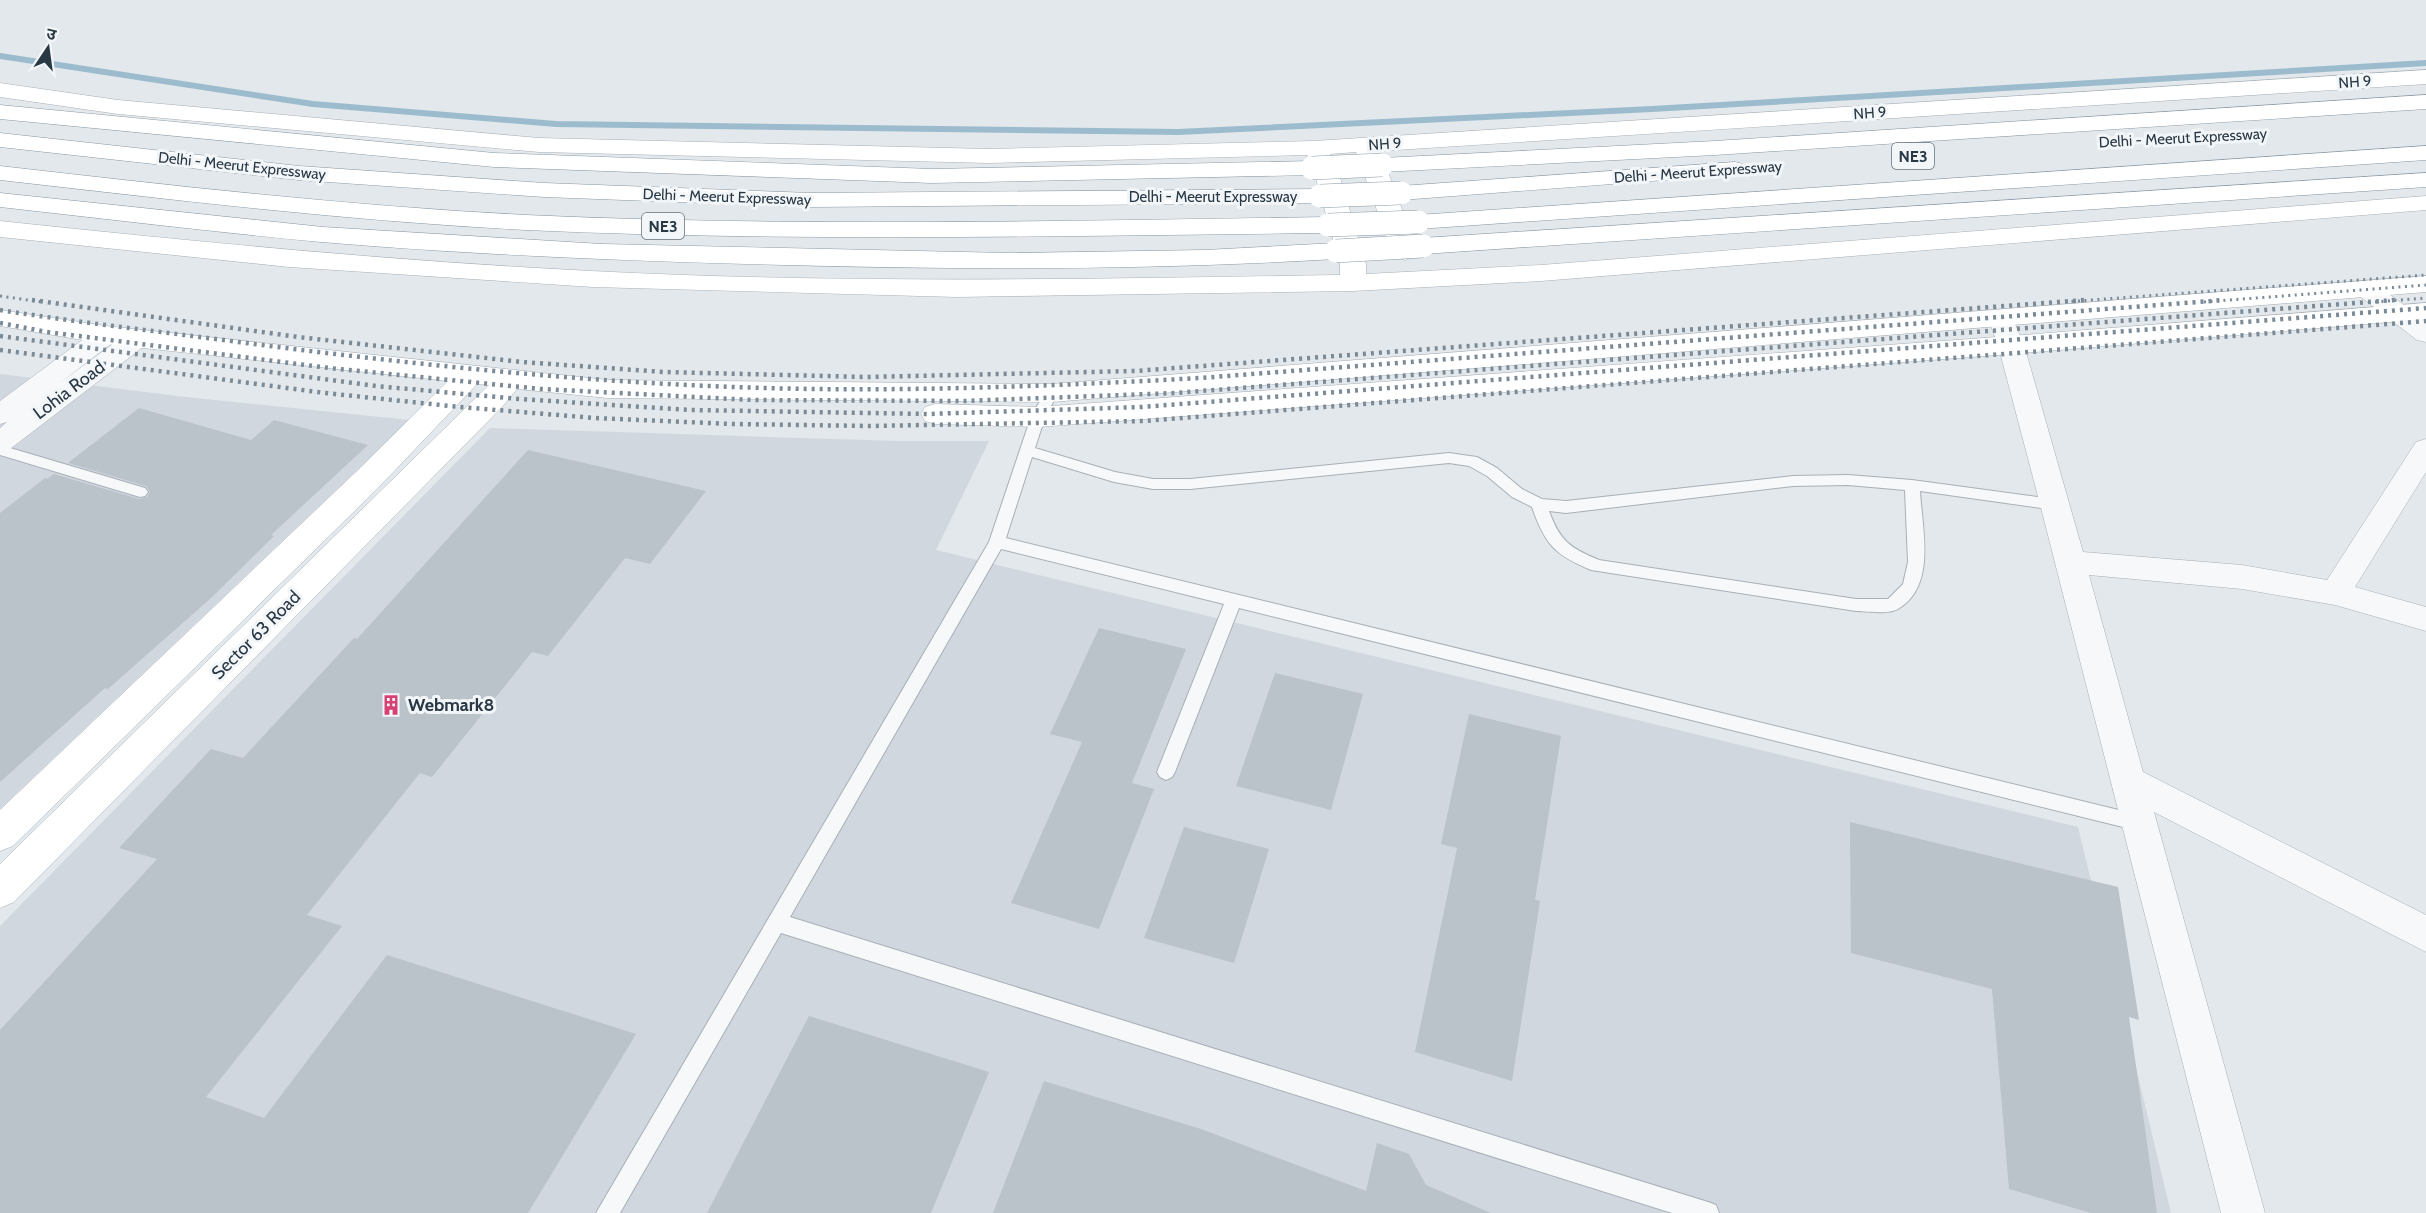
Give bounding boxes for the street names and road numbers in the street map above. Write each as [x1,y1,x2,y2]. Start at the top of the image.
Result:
street label: NH 9 [2338,72,2372,92]
street label: NH 9 [1853,103,1887,123]
street label: Delhi - Meerut Expressway [2098,125,2268,151]
street label: NH 9 [1368,134,1402,154]
road number: NE3 [1892,143,1934,169]
street label: Delhi - Meerut Expressway [157,148,327,184]
street label: Delhi - Meerut Expressway [1613,157,1783,187]
street label: Delhi - Meerut Expressway [642,185,812,209]
street label: Delhi - Meerut Expressway [1129,188,1298,206]
road number: NE3 [642,213,684,239]
street label: Lohia Road [29,356,109,424]
street label: Sector 63 Road [207,586,305,684]

